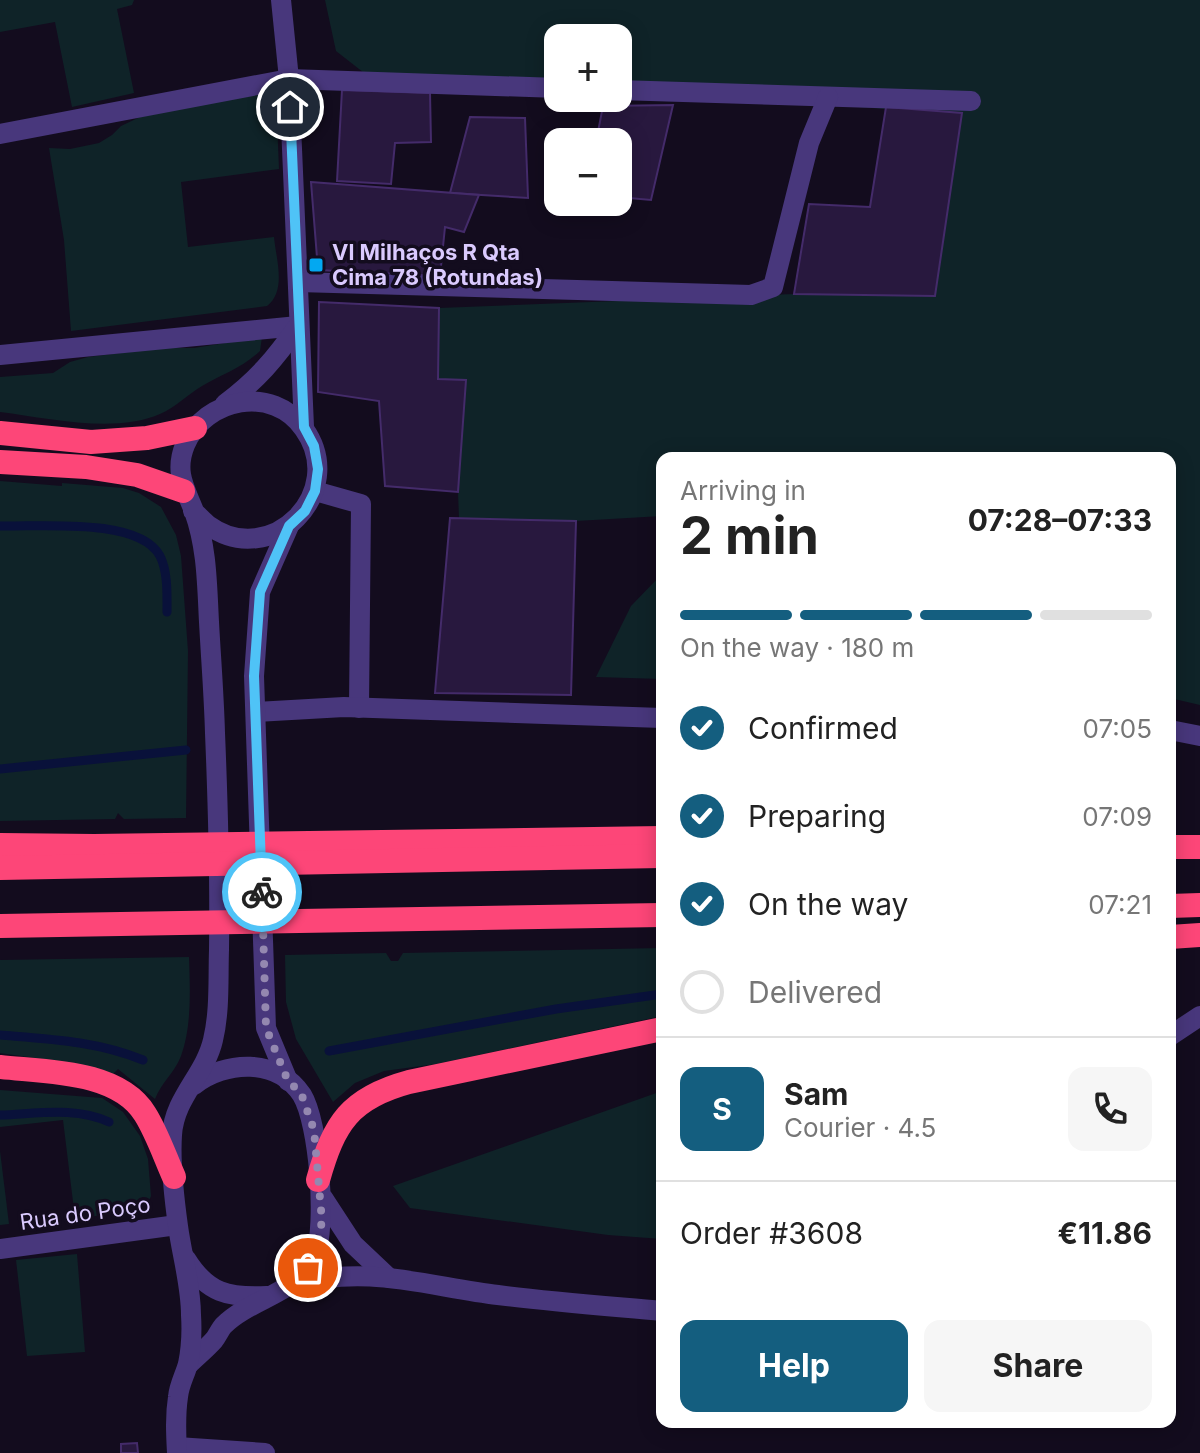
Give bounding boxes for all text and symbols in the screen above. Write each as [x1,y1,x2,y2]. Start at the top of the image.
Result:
map controls [544,24,632,216]
button: + [544,24,632,112]
pin [256,73,324,141]
icon: home [268,85,312,129]
button: − [544,128,632,216]
place label: Vl Milhaços R Qta Cima 78 (Rotundas) [332,239,543,290]
marker: Vl Milhaços R Qta Cima 78 (Rotundas) [307,256,325,274]
text: Arriving in [680,475,806,506]
text: 07:28–07:33 [968,502,1152,538]
text: 2 min [680,504,819,567]
text: On the way · 180 m [680,632,914,663]
icon: check [680,706,724,750]
text: Confirmed [748,710,898,746]
text: 07:05 [1083,713,1152,744]
icon: check [680,794,724,838]
text: Preparing [748,798,886,834]
text: 07:09 [1082,801,1152,832]
courier [222,852,302,932]
icon: bike [240,870,284,914]
icon: check [680,882,724,926]
text: On the way [748,886,908,922]
text: 07:21 [1088,889,1152,920]
text: Delivered [748,974,882,1010]
button: phone [1068,1067,1152,1151]
text: Sam [784,1076,848,1112]
text: S [712,1091,732,1127]
text: Courier · 4.5 [784,1112,936,1143]
street label: Rua do Poço [18,1191,152,1235]
text: Order #3608 [680,1215,863,1251]
text: €11.86 [1057,1215,1152,1251]
pin [274,1234,342,1302]
icon: bag [286,1246,330,1290]
button: Help [680,1320,908,1412]
button: Share [924,1320,1152,1412]

